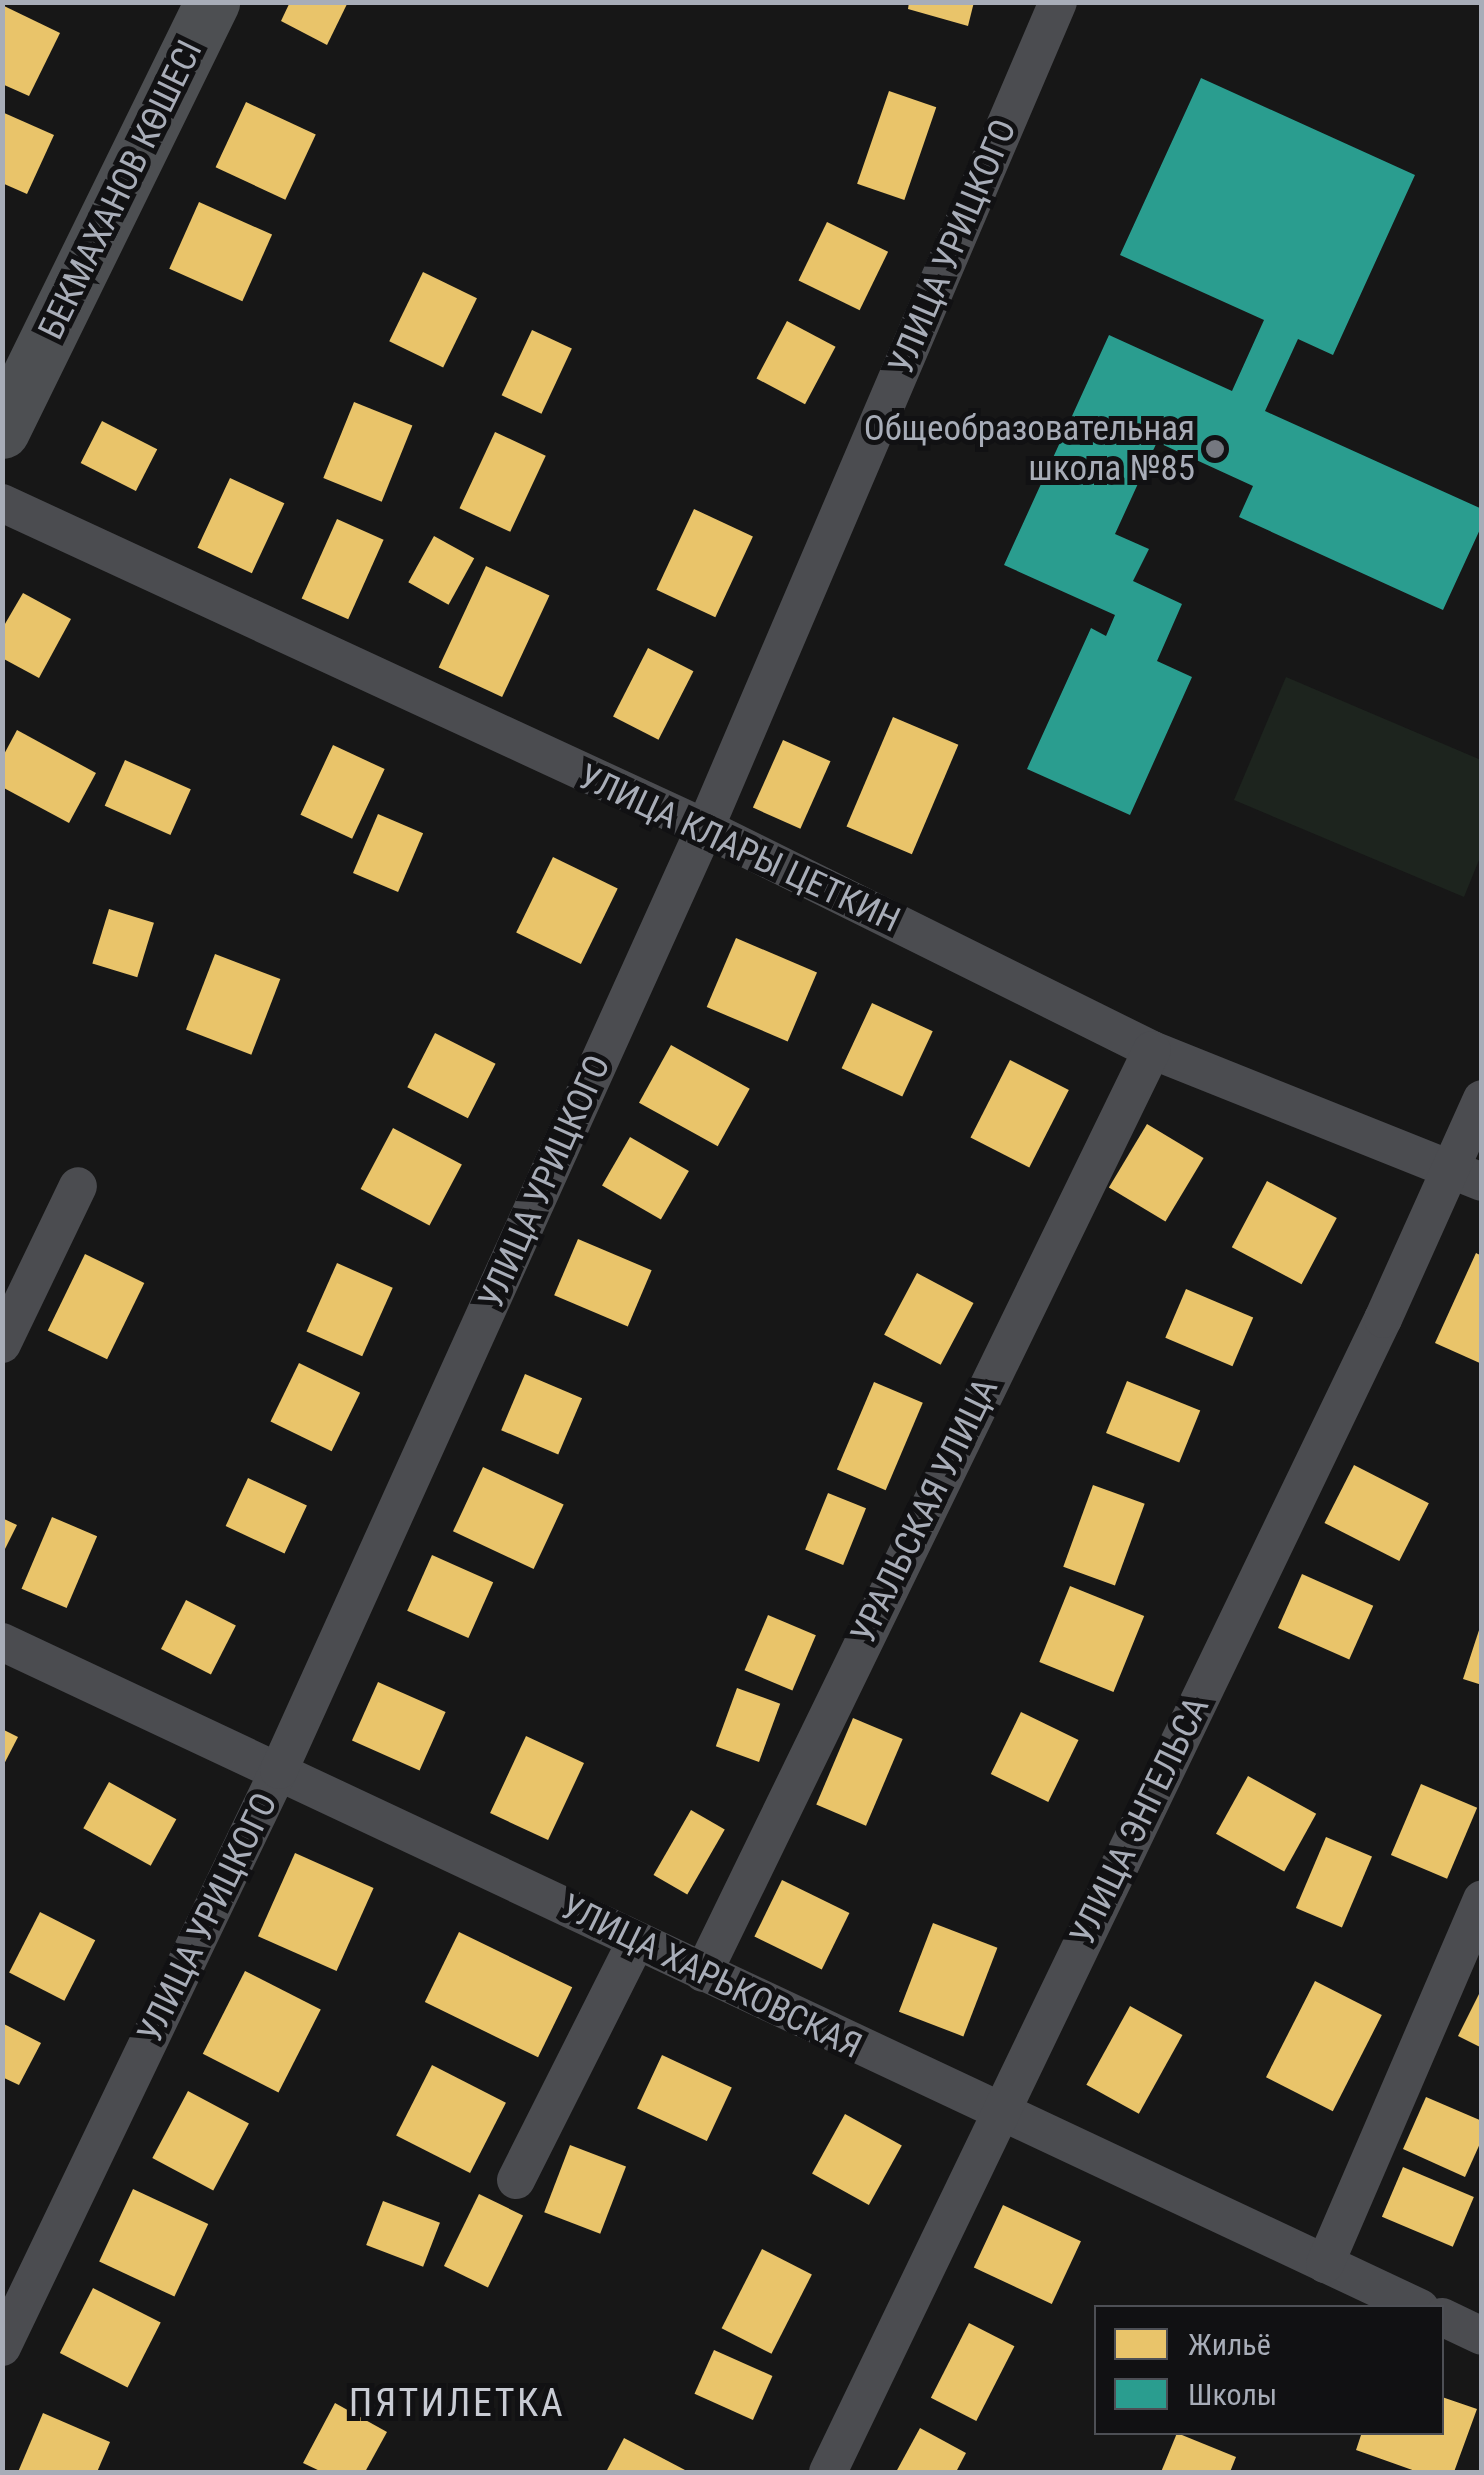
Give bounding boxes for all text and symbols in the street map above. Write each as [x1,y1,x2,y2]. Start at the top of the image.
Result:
street label: БЕКМАХАНОВ КӨШЕСІ [30,34,212,346]
street label: УЛИЦА УРИЦКОГО [880,114,1026,380]
place label: Общеобразовательная школа №85 [864,408,1195,490]
marker: Общеобразовательная школа №85 [1204,438,1226,460]
street label: УЛИЦА КЛАРЫ ЦЕТКИН [572,756,906,942]
street label: УЛИЦА УРИЦКОГО [470,1049,620,1315]
street label: УРАЛЬСКАЯ УЛИЦА [843,1372,1007,1650]
street label: УЛИЦА ЭНГЕЛЬСА [1062,1690,1218,1952]
street label: УЛИЦА УРИЦКОГО [129,1786,287,2050]
street label: УЛИЦА ХАРЬКОВСКАЯ [554,1886,868,2068]
legend [1094,2305,1444,2435]
text: Жильё [1188,2327,1271,2362]
text: Школы [1188,2377,1277,2412]
district label: ПЯТИЛЕТКА [349,2381,565,2427]

